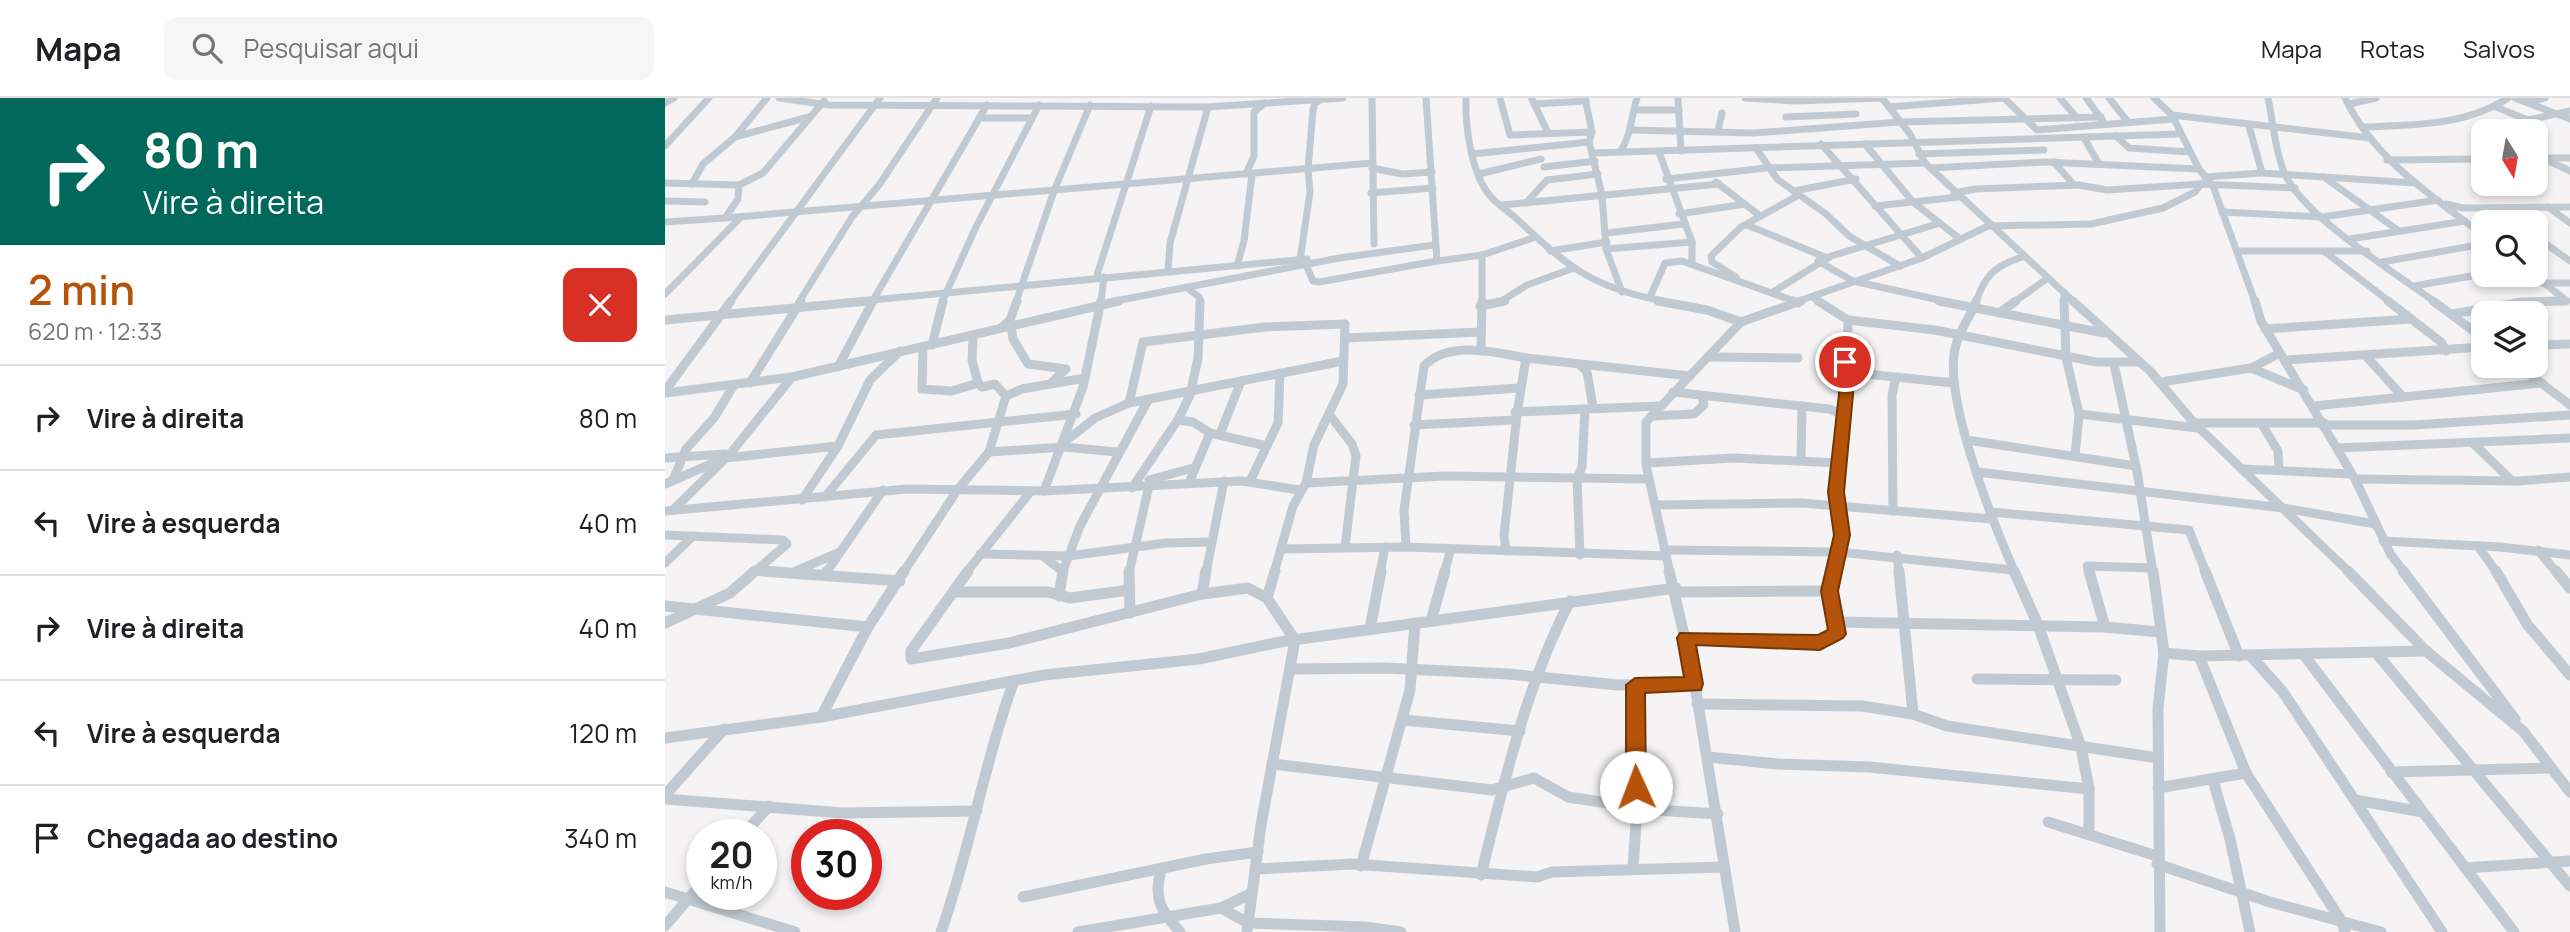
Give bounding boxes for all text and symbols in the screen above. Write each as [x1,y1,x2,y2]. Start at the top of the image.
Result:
search box [164,17,654,80]
text: Mapa [35,26,122,71]
icon: search [188,29,226,67]
text: Pesquisar aqui [244,30,419,66]
text: Mapa [2261,32,2322,65]
text: Rotas [2360,32,2425,65]
text: Salvos [2463,32,2535,65]
text: 80 m [143,116,259,183]
north arrow [2471,119,2548,196]
map controls [2471,119,2548,378]
icon: right [28,126,119,217]
text: Vire à direita [143,180,324,224]
button: search [2471,210,2548,287]
text: 2 min [28,260,135,318]
button: close [563,268,637,342]
button: layers [2471,301,2548,378]
text: 620 m · 12:33 [28,315,162,347]
pin [1815,332,1875,392]
icon: arrive [1826,343,1864,381]
icon: right [28,399,66,437]
text: Vire à direita [87,400,244,436]
text: 80 m [579,400,637,436]
icon: left [28,504,66,542]
text: Vire à esquerda [87,505,280,541]
text: 40 m [579,505,637,541]
icon: right [28,609,66,647]
text: Vire à direita [87,610,244,646]
text: 40 m [579,610,637,646]
icon: left [28,714,66,752]
text: Vire à esquerda [87,715,280,751]
text: 120 m [569,715,637,751]
position arrow [1599,750,1673,824]
icon: arrive [28,819,66,857]
speed limit sign: 30 [791,819,882,910]
text: Chegada ao destino [87,820,338,856]
text: 340 m [564,820,637,856]
text: 20 [710,831,753,879]
text: km/h [711,870,752,894]

